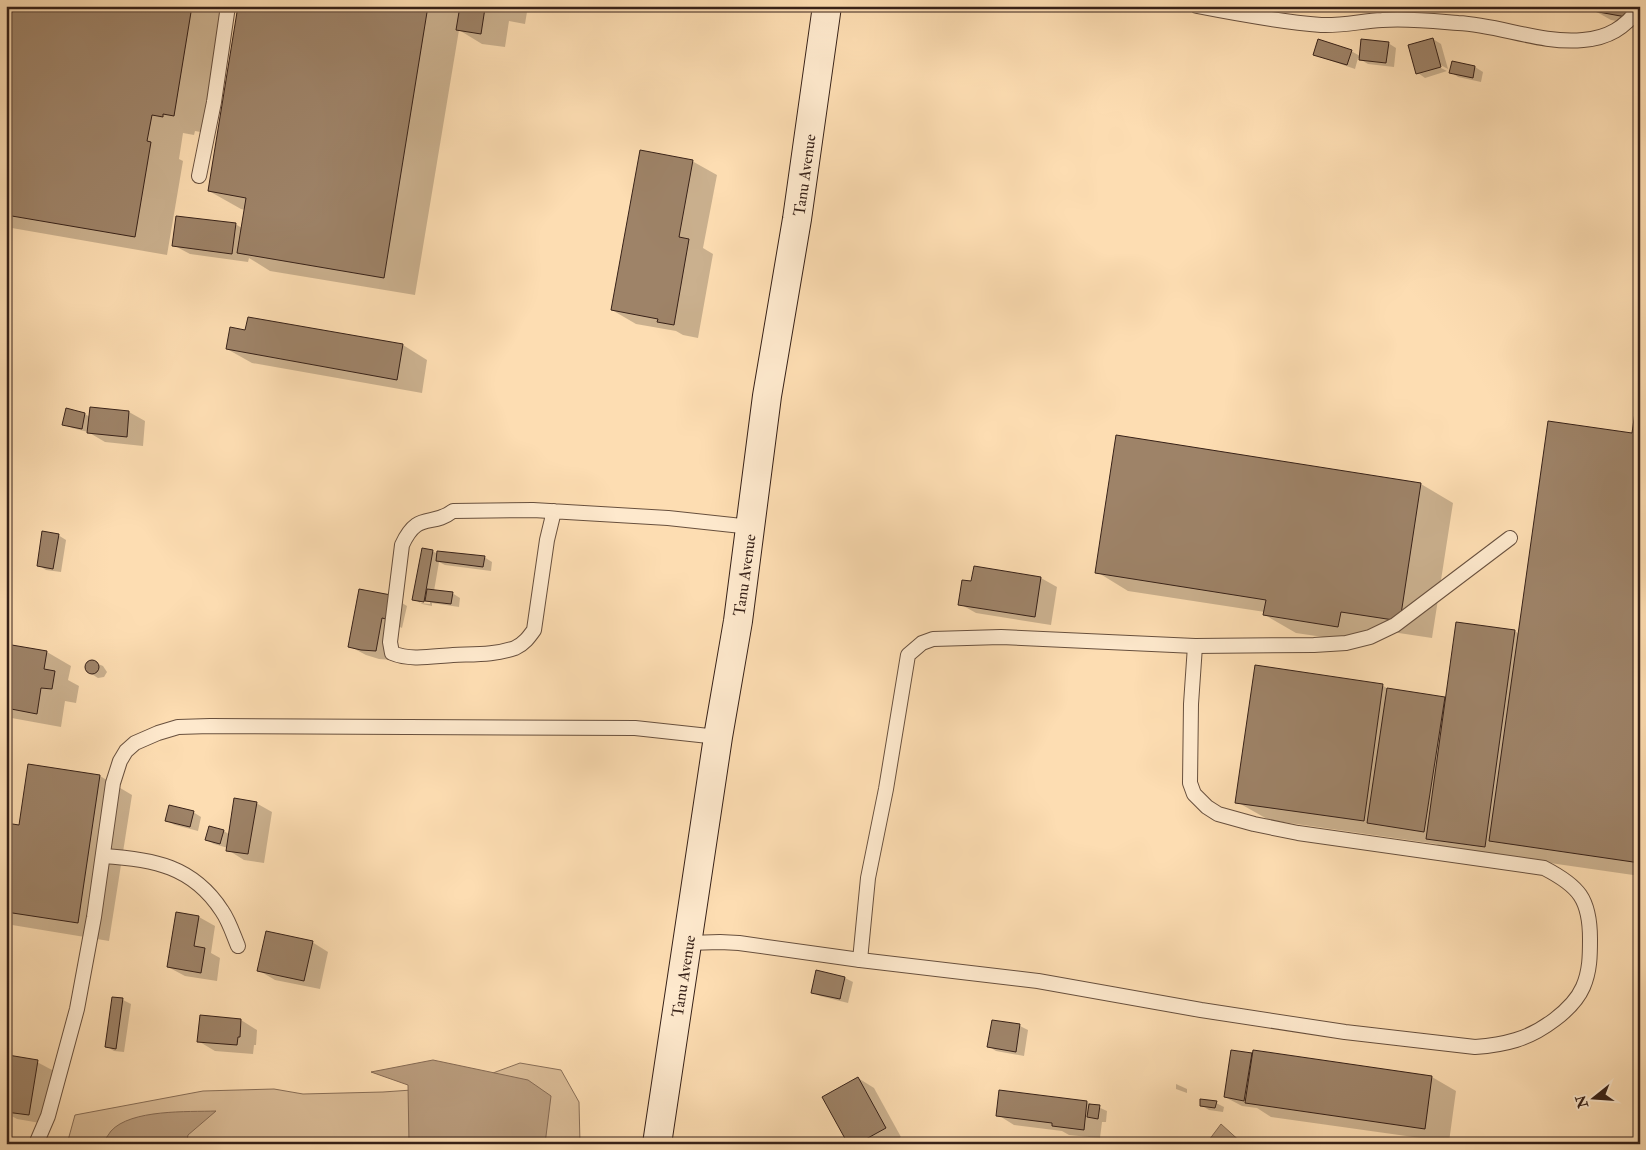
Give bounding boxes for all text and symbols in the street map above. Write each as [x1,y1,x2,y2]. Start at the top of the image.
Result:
street label: Tanu Avenue [789,132,821,218]
street label: Tanu Avenue [729,532,761,618]
street label: Tanu Avenue [668,933,700,1019]
north arrow [1568,1072,1618,1122]
text: N [1572,1093,1592,1111]

